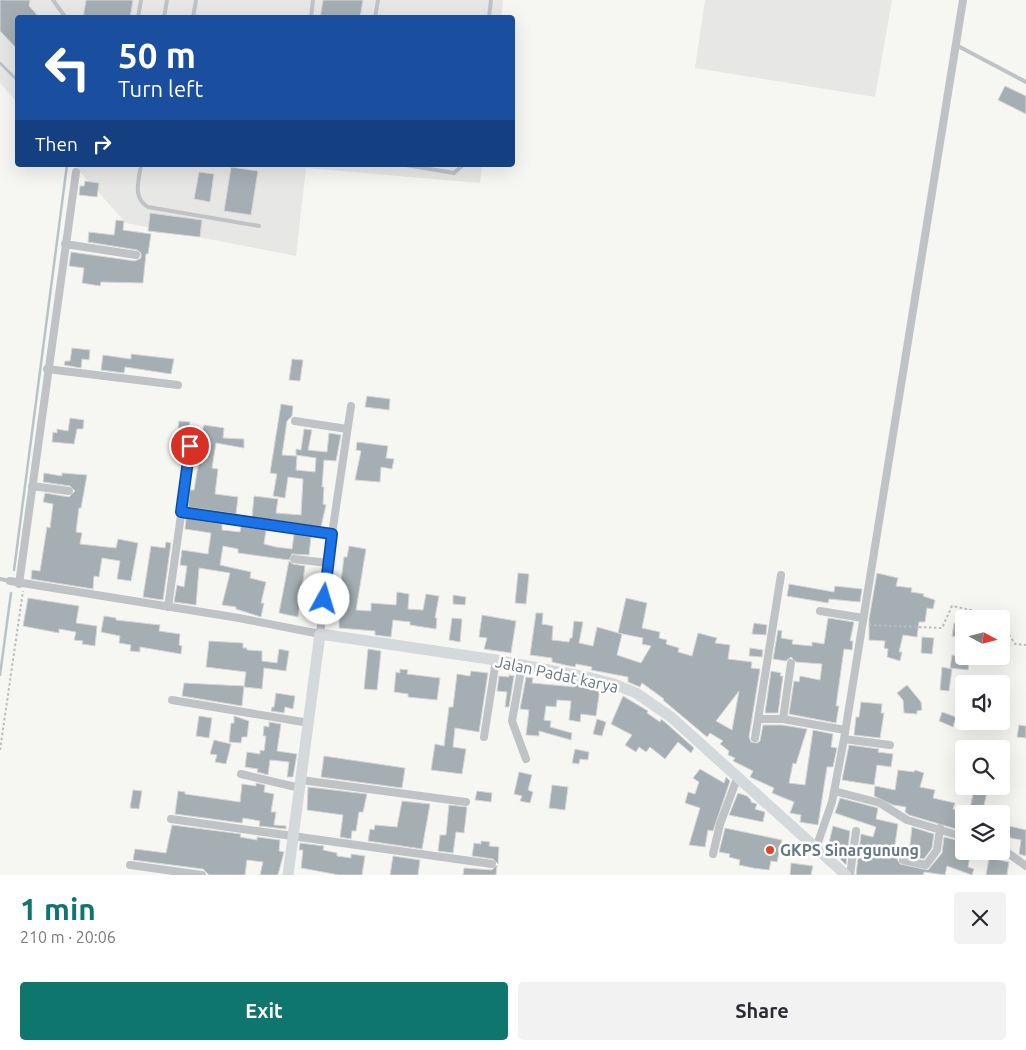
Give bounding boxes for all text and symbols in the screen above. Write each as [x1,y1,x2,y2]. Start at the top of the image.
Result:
icon: left [35,35,100,100]
text: 50 m [118,35,196,75]
text: Turn left [118,76,203,101]
icon: right [88,130,116,158]
text: Then [35,133,78,155]
pin [169,425,211,467]
icon: arrive [176,432,204,460]
position arrow [297,572,349,624]
north arrow [955,610,1010,665]
map controls [955,610,1010,860]
street label: Jalan Padat karya [494,652,620,696]
button: sound [955,675,1010,730]
button: search [955,740,1010,795]
button: layers [955,805,1010,860]
place label: GKPS Sinargunung [780,841,919,859]
marker: GKPS Sinargunung [764,844,776,856]
text: 1 min [20,892,96,926]
button: close [954,892,1006,944]
text: 210 m · 20:06 [20,928,116,946]
button: Exit [20,982,508,1040]
button: Share [518,982,1006,1040]

